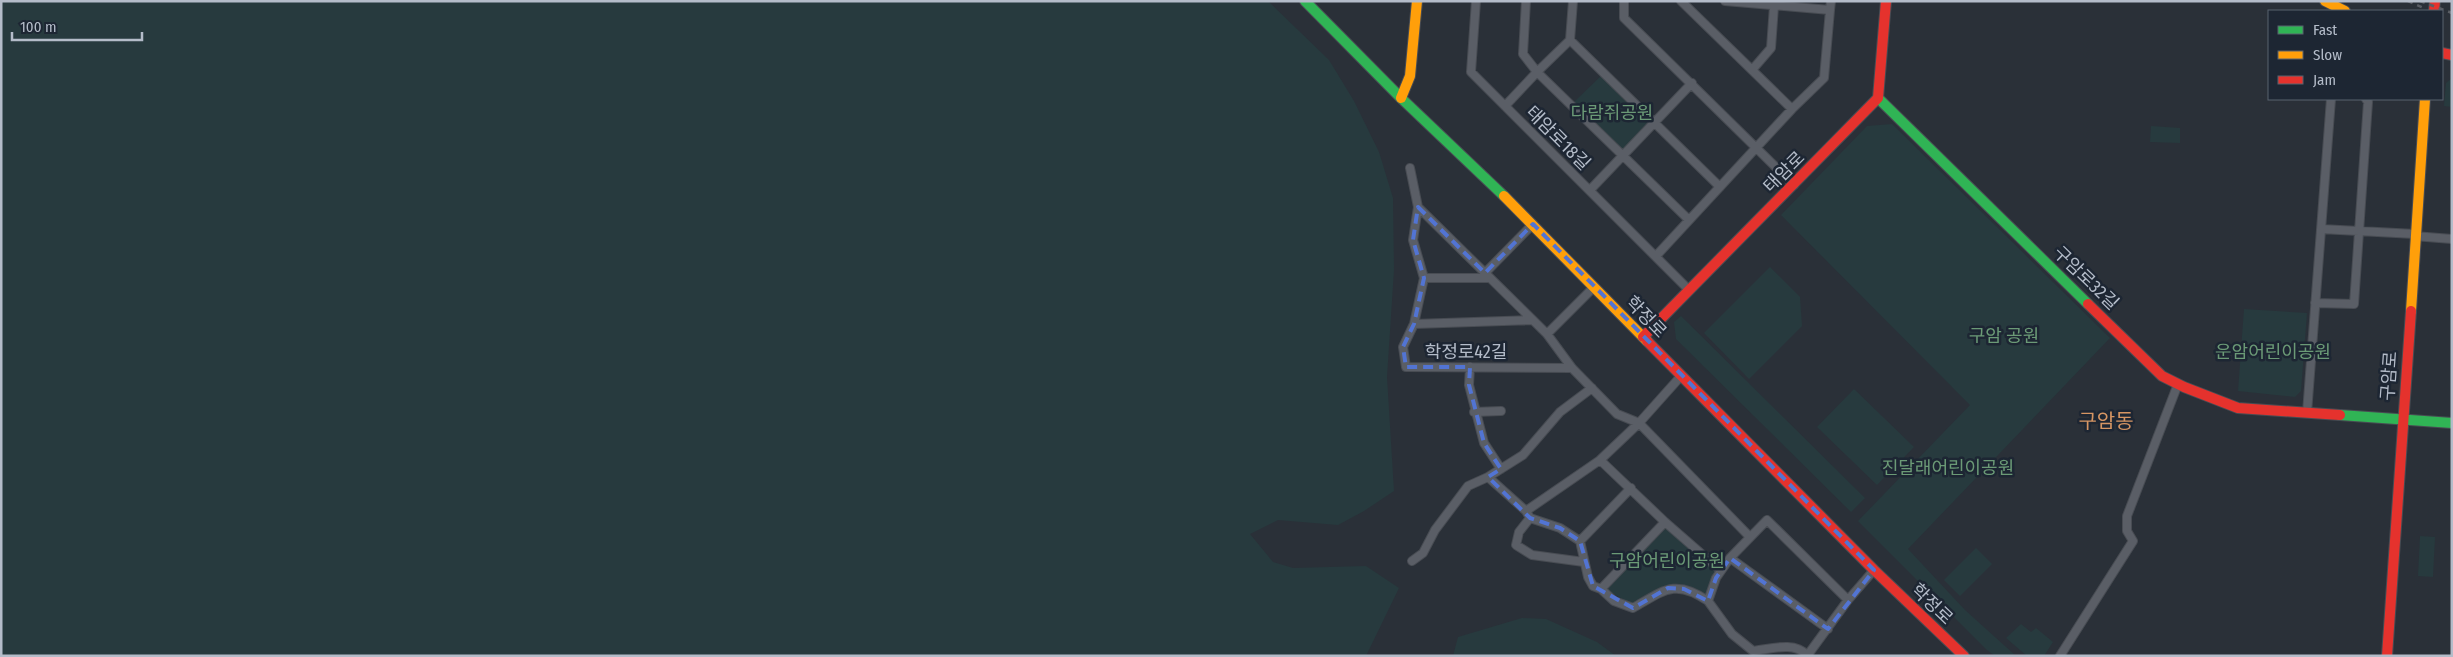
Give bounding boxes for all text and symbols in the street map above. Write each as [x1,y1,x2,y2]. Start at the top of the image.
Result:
scale bar [12,10,142,42]
legend [2268,10,2443,100]
text: 100 m [20,18,57,36]
text: Fast [2313,21,2337,39]
text: Slow [2313,46,2342,64]
text: Jam [2313,71,2336,89]
street label: 태암로18길 [1521,101,1595,175]
park label: 다람쥐공원 [1571,102,1653,124]
street label: 태암로 [1759,147,1809,197]
street label: 구암로32길 [2049,242,2123,314]
street label: 학정로 [1621,291,1671,343]
park label: 구암 공원 [1969,325,2039,347]
street label: 학정로42길 [1425,341,1507,363]
park label: 운암어린이공원 [2215,341,2331,363]
street label: 구암로 [2376,350,2402,402]
district label: 구암동 [2078,409,2134,433]
park label: 진달래어린이공원 [1882,457,2014,479]
park label: 구암어린이공원 [1609,550,1725,572]
street label: 학정로 [1906,579,1958,629]

